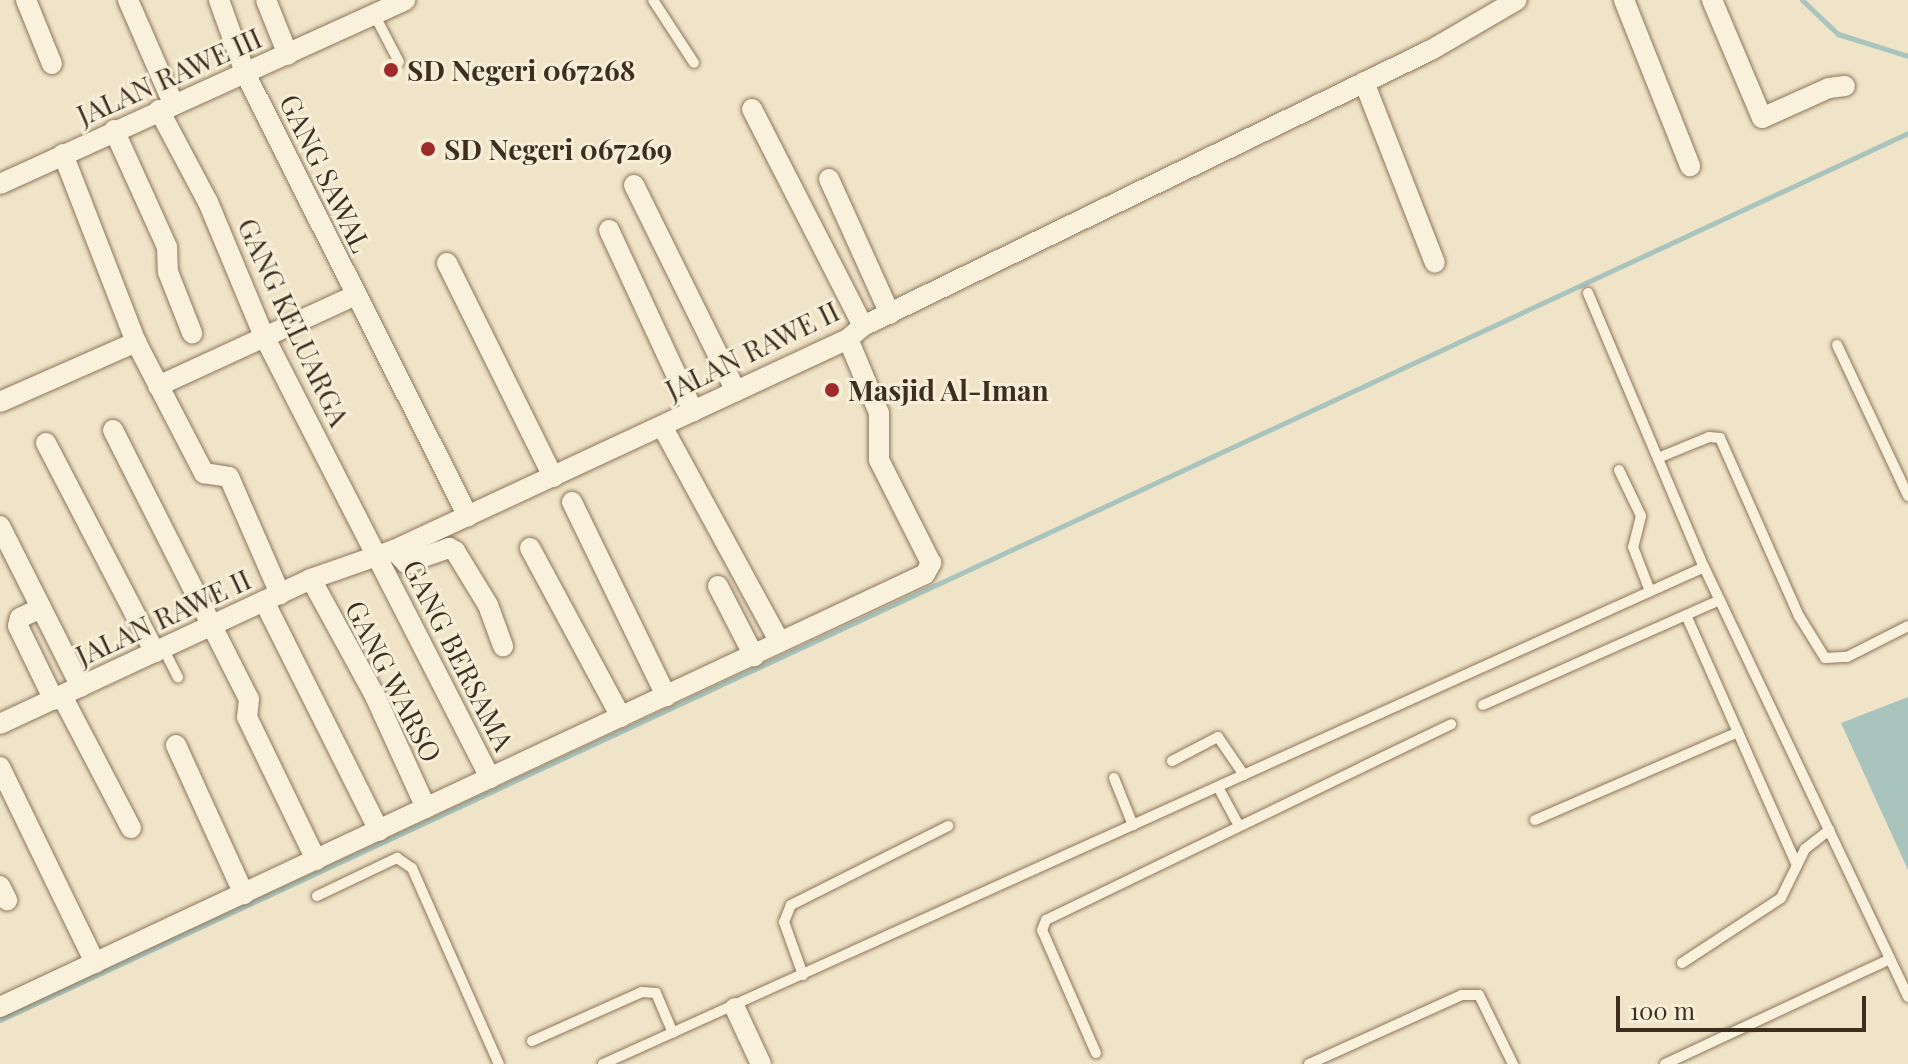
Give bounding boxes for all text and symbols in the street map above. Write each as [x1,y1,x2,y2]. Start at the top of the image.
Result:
street label: JALAN RAWE III [72,20,266,132]
place label: SD Negeri 067268 [407,53,635,87]
marker: SD Negeri 067268 [382,61,400,79]
street label: GANG SAWAL [273,89,379,257]
place label: SD Negeri 067269 [444,132,672,166]
marker: SD Negeri 067269 [419,140,437,158]
street label: GANG KELUARGA [231,213,357,431]
street label: JALAN RAWE II [660,293,844,407]
place label: Masjid Al-Iman [848,373,1050,407]
marker: Masjid Al-Iman [823,381,841,399]
street label: GANG BERSAMA [396,554,522,756]
street label: JALAN RAWE II [70,562,256,672]
street label: GANG WARSO [339,594,449,768]
scale bar [1620,980,1870,1030]
text: 100 m [1630,994,1695,1026]

